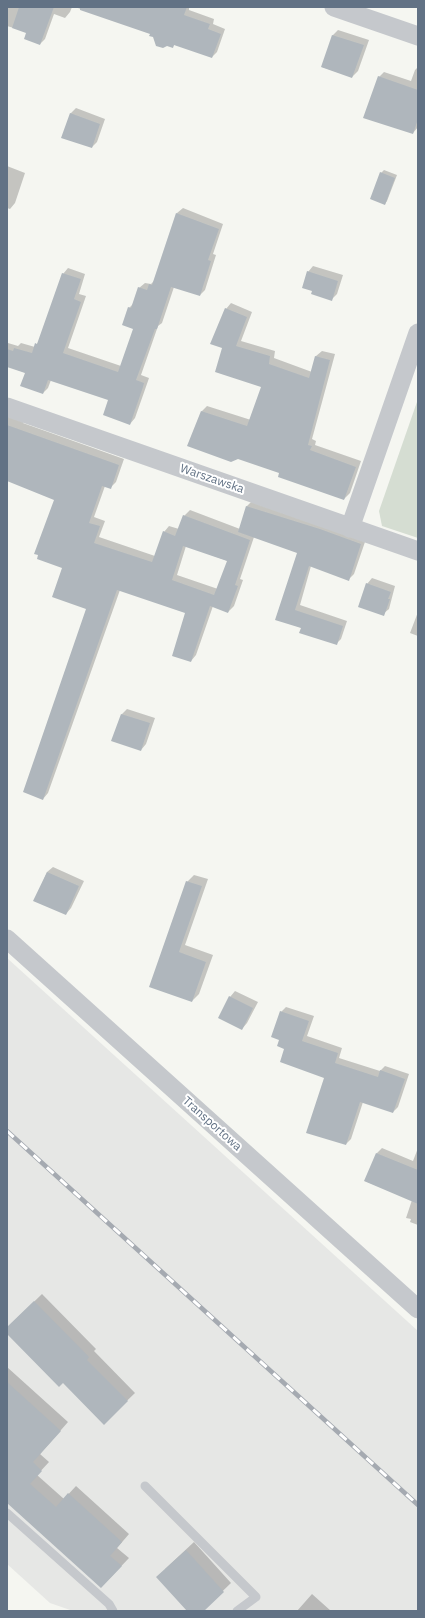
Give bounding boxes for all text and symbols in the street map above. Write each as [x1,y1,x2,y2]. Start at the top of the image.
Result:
street label: Warszawska [178,461,246,497]
street label: Transportowa [180,1094,244,1154]

